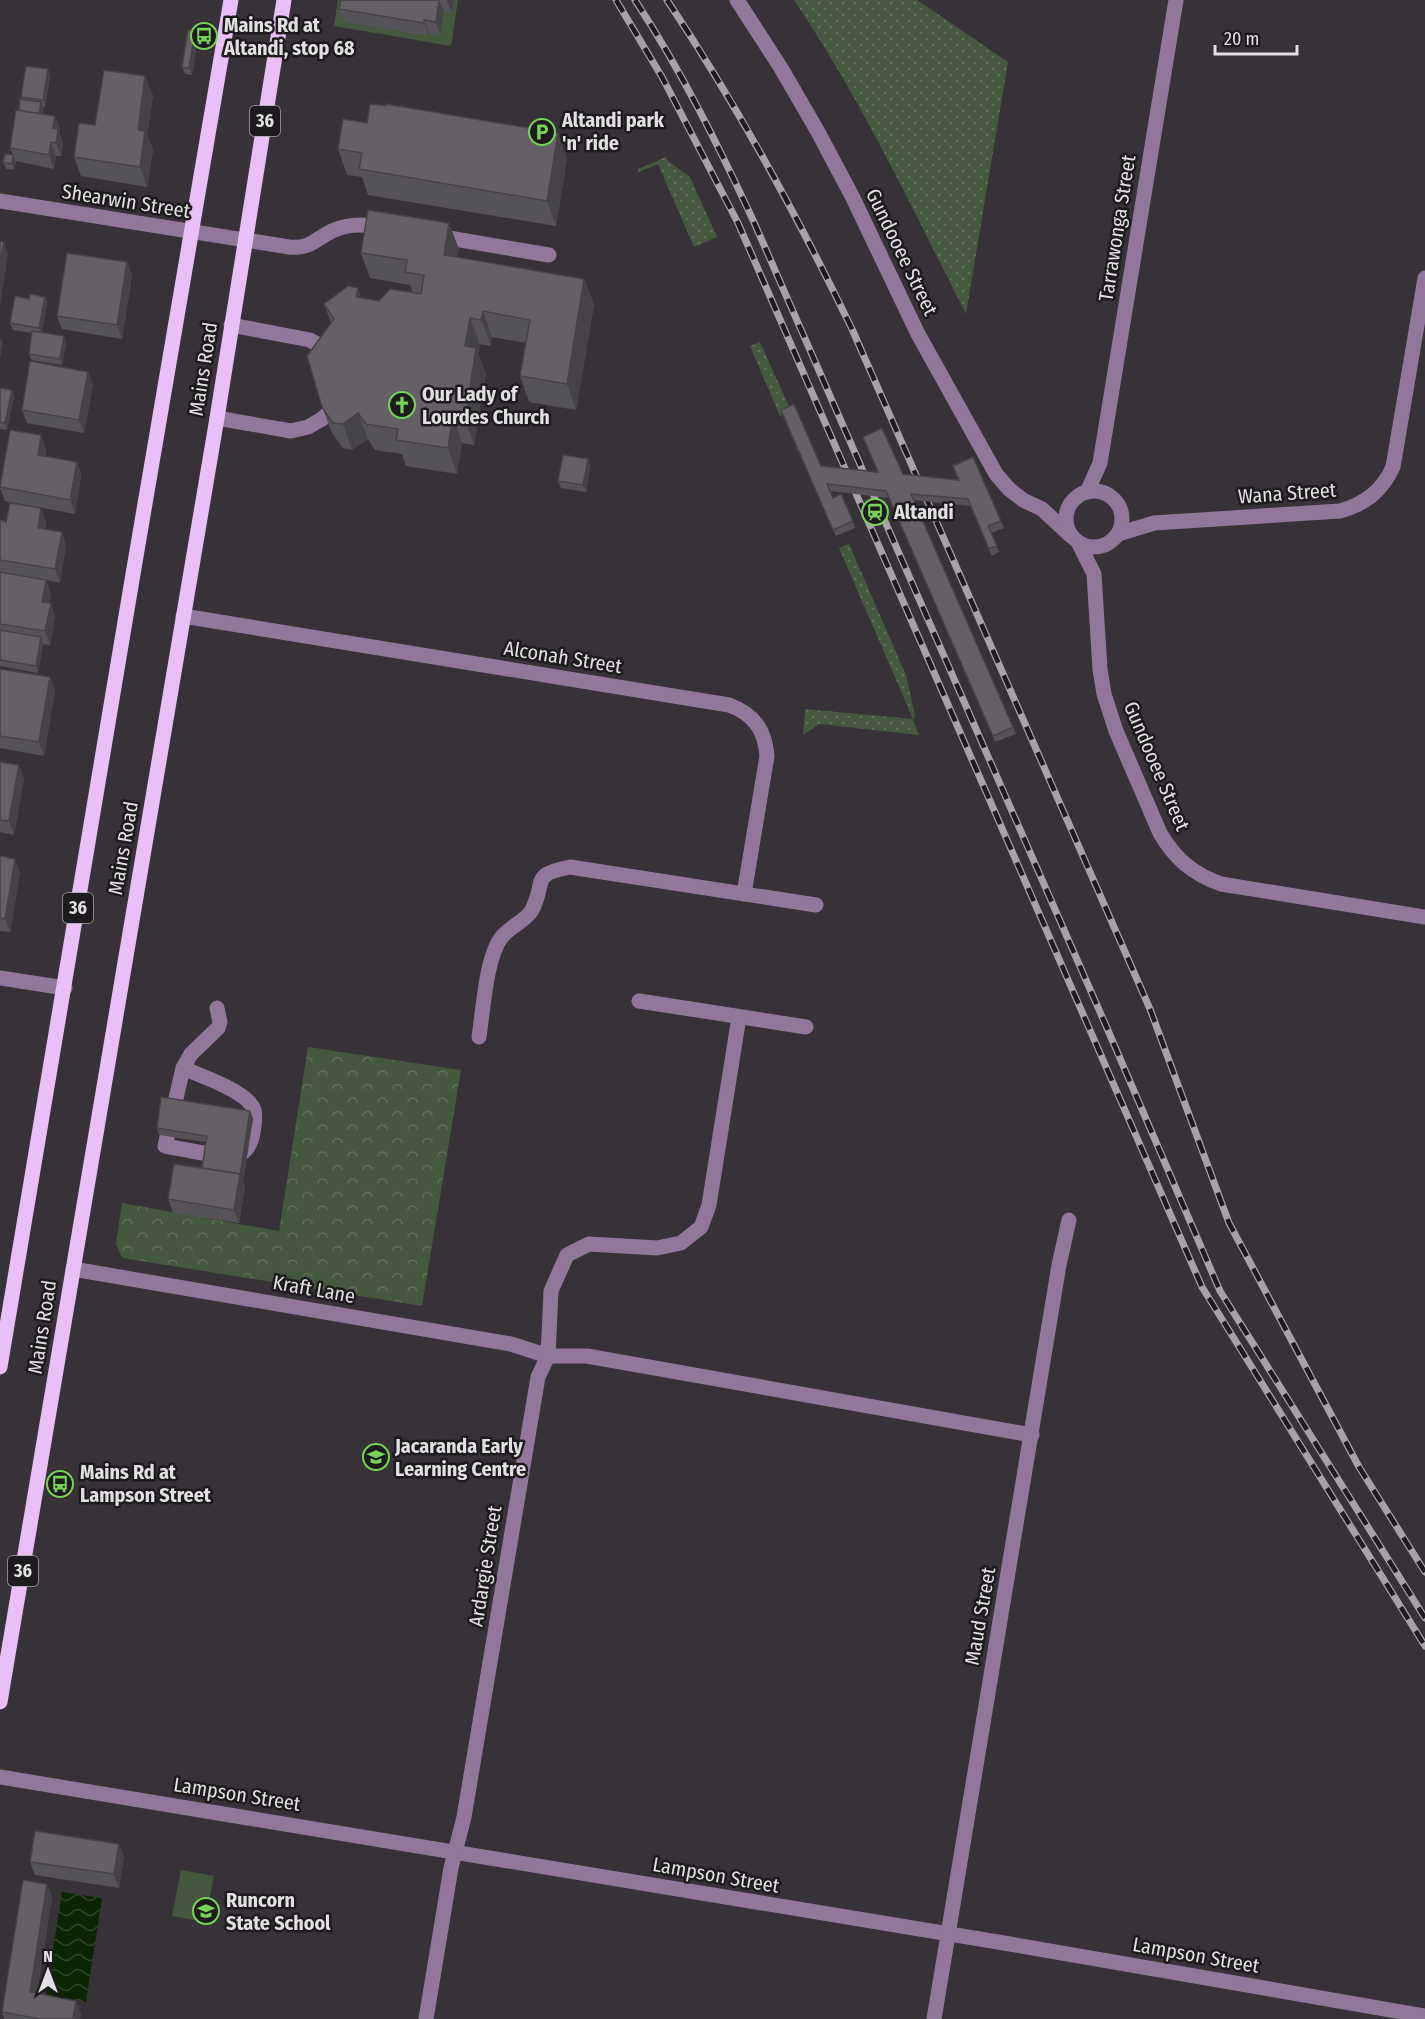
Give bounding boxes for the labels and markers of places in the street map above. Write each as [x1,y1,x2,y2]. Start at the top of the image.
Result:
place label: Mains Rd at Altandi, stop 68 [223,13,355,60]
bus stop icon: Mains Rd at Altandi, stop 68 [189,21,219,51]
place label: Altandi park 'n' ride [561,108,665,155]
parking icon: Altandi park 'n' ride [527,117,557,147]
place label: Our Lady of Lourdes Church [422,382,550,429]
church icon: Our Lady of Lourdes Church [387,390,417,420]
station icon: Altandi [860,497,890,527]
place label: Altandi [893,500,954,524]
place label: Jacaranda Early Learning Centre [394,1434,526,1481]
school or university icon: Jacaranda Early Learning Centre [361,1442,391,1472]
place label: Mains Rd at Lampson Street [80,1460,212,1507]
bus stop icon: Mains Rd at Lampson Street [45,1469,75,1499]
place label: Runcorn State School [226,1888,331,1935]
school or university icon: Runcorn State School [191,1896,221,1926]

